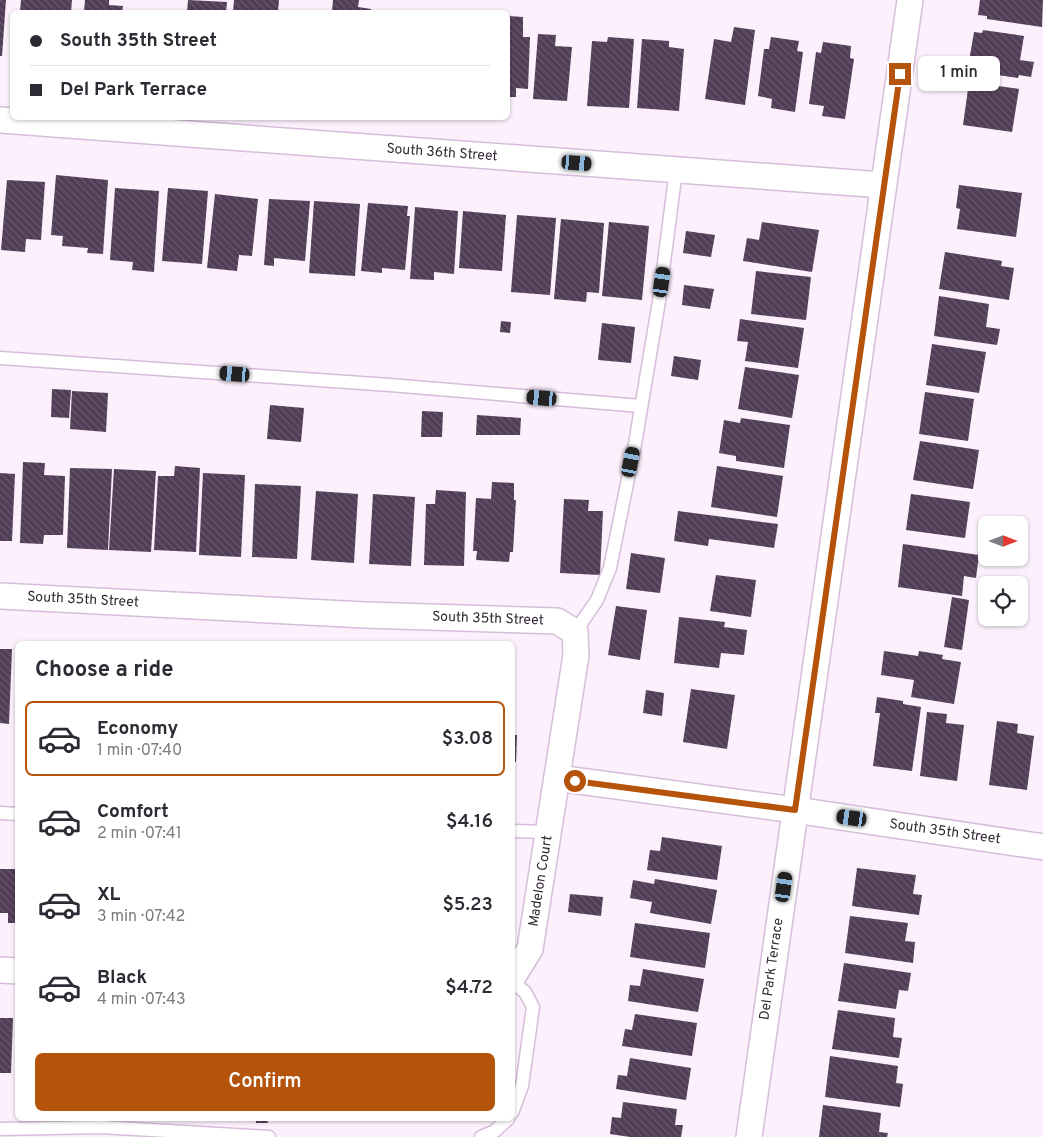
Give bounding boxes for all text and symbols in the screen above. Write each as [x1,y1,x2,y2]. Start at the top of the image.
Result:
text: South 35th Street [60,29,217,53]
callout: 1 min [918,56,1000,92]
route end [889,63,911,85]
text: 1 min [940,63,978,83]
text: Del Park Terrace [60,78,207,102]
street label: South 36th Street [386,141,498,165]
car [561,154,592,172]
car [652,266,671,298]
car [219,365,250,383]
car [526,389,557,407]
car [620,446,641,478]
north arrow [978,516,1028,566]
map controls [978,516,1028,626]
button: locate [978,576,1028,626]
street label: South 35th Street [27,589,139,611]
street label: South 35th Street [432,609,544,629]
text: Choose a ride [35,657,173,684]
icon: car [37,716,82,761]
text: Economy [97,717,178,741]
text: $3.08 [442,727,493,751]
text: 1 min · 07:40 [97,741,182,761]
route start [564,770,586,792]
icon: car [37,799,82,844]
text: Comfort [97,800,169,824]
car [836,808,867,828]
text: $4.16 [446,810,493,834]
street label: South 35th Street [888,816,1002,848]
text: 2 min · 07:41 [97,824,182,844]
street label: Madelon Court [525,834,557,928]
car [774,871,793,903]
icon: car [37,882,82,927]
text: XL [97,883,120,907]
text: $5.23 [442,893,493,917]
text: 3 min · 07:42 [97,907,185,927]
street label: Del Park Terrace [756,917,788,1021]
icon: car [37,965,82,1010]
text: Black [97,966,147,990]
text: $4.72 [445,976,493,1000]
text: 4 min · 07:43 [97,990,186,1010]
button: Confirm [35,1053,495,1111]

